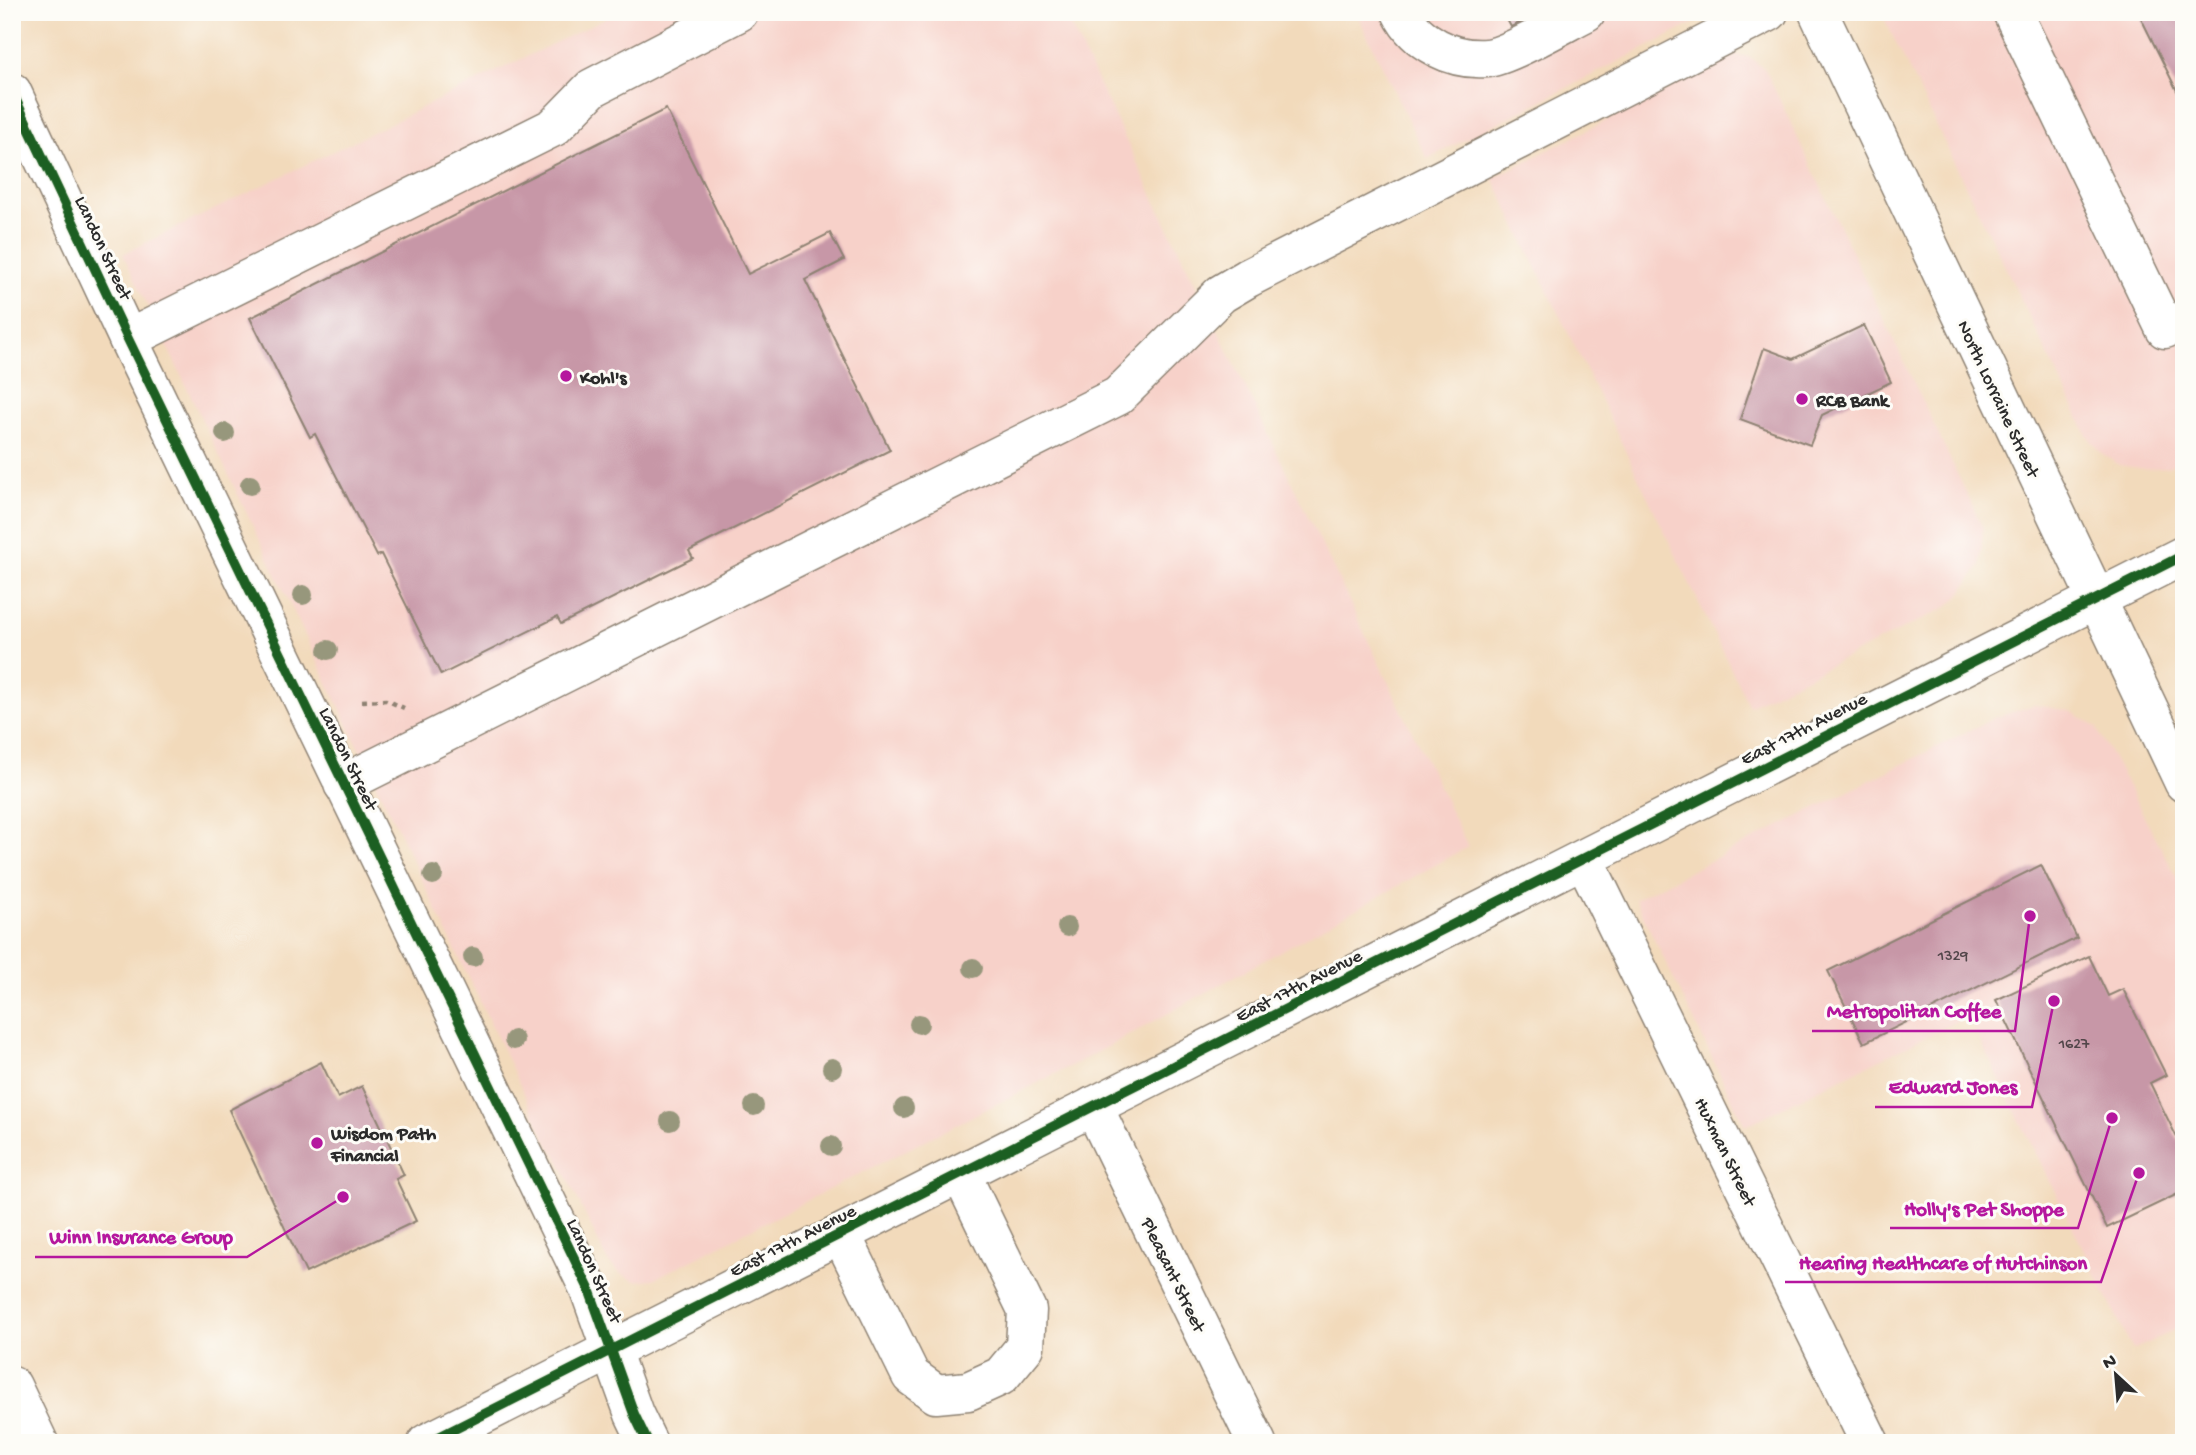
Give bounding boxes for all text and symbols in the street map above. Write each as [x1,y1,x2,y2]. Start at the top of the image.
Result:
street label: Landon Street [68,193,137,306]
street label: North Lorraine Street [1950,317,2044,484]
marker: Kohl's [558,368,574,384]
place label: Kohl's [579,368,628,391]
marker: RCB Bank [1794,391,1810,407]
place label: RCB Bank [1815,391,1891,414]
street label: East 17th Avenue [1738,688,1872,772]
street label: Landon Street [312,704,383,817]
street label: East 17th Avenue [1233,945,1367,1029]
house number: 1329 [1937,948,1968,967]
callout: Metropolitan Coffee [1812,989,2015,1031]
text: Metropolitan Coffee [1827,1001,2003,1026]
house number: 1627 [2058,1036,2090,1055]
callout: Edward Jones [1875,1065,2032,1107]
text: Edward Jones [1889,1077,2019,1102]
street label: Huxman Street [1688,1094,1761,1213]
place label: Wisdom Path Financial [330,1124,437,1169]
marker: Wisdom Path Financial [309,1135,325,1151]
callout: Holly's Pet Shoppe [1890,1186,2078,1228]
text: Holly's Pet Shoppe [1904,1199,2065,1224]
street label: East 17th Avenue [727,1200,861,1284]
street label: Pleasant Street [1134,1214,1210,1339]
callout: Winn Insurance Group [35,1215,247,1257]
street label: Landon Street [560,1216,627,1329]
text: Winn Insurance Group [48,1227,234,1252]
callout: Hearing Healthcare of Hutchinson [1785,1240,2101,1282]
text: Hearing Healthcare of Hutchinson [1799,1253,2088,1278]
north arrow [2080,1340,2150,1410]
text: N [2099,1350,2121,1376]

